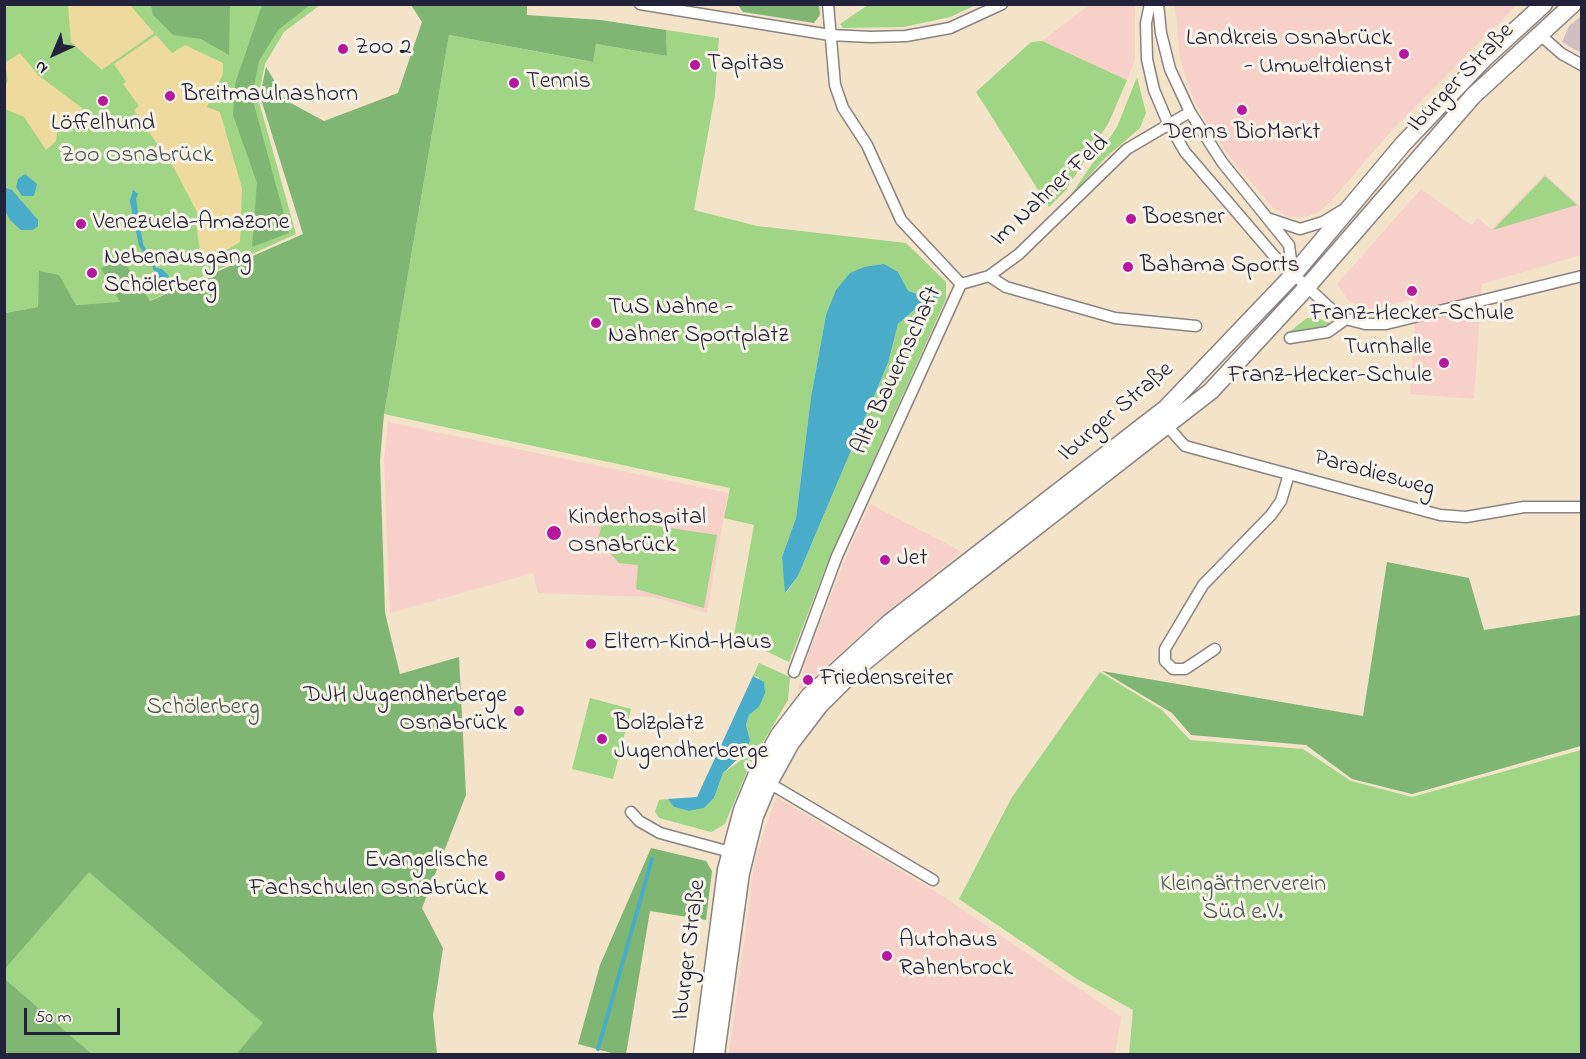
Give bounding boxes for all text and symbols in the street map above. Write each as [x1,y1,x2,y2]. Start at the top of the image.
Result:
street label: Iburger Straße [1402,18,1522,140]
north arrow [24,24,84,84]
place label: Landkreis Osnabrück - Umweltdienst [1186,26,1392,82]
place label: Zoo 2 [355,35,412,63]
marker: Zoo 2 [336,42,350,56]
marker: Landkreis Osnabrück - Umweltdienst [1397,47,1411,61]
place label: Tapitas [707,51,784,79]
text: N [29,55,54,79]
marker: Tapitas [688,58,702,72]
place label: Tennis [526,69,591,97]
marker: Tennis [507,76,521,90]
place label: Breitmaulnashorn [182,82,358,110]
marker: Breitmaulnashorn [163,89,177,103]
marker: Löffelhund [96,94,110,108]
marker: Denns BioMarkt [1235,103,1249,117]
place label: Löffelhund [51,111,155,139]
place label: Denns BioMarkt [1164,120,1320,148]
street label: Im Nahner Feld [986,130,1116,254]
park label: Zoo Osnabrück [61,143,213,171]
place label: Boesner [1143,205,1225,233]
place label: Venezuela-Amazone [93,210,290,238]
marker: Boesner [1124,212,1138,226]
marker: Venezuela-Amazone [74,217,88,231]
place label: Nebenausgang Schölerberg [104,245,251,301]
place label: Bahama Sports [1140,253,1300,281]
marker: Bahama Sports [1121,260,1135,274]
marker: Nebenausgang Schölerberg [85,266,99,280]
street label: Alte Bauernschaft [847,282,949,460]
marker: Franz-Hecker-Schule [1405,284,1419,298]
place label: TuS Nahne - Nahner Sportplatz [608,295,788,351]
place label: Franz-Hecker-Schule [1310,301,1514,329]
marker: TuS Nahne - Nahner Sportplatz [589,316,603,330]
place label: Turnhalle Franz-Hecker-Schule [1228,335,1432,391]
street label: Iburger Straße [1054,356,1180,470]
marker: Turnhalle Franz-Hecker-Schule [1437,356,1451,370]
street label: Paradiesweg [1310,445,1438,505]
place label: Kinderhospital Osnabrück [568,505,706,561]
marker: Kinderhospital Osnabrück [545,524,563,542]
place label: Jet [897,546,928,574]
marker: Jet [878,553,892,567]
place label: Eltern-Kind-Haus [603,630,772,658]
marker: Eltern-Kind-Haus [584,637,598,651]
place label: Friedensreiter [820,666,953,694]
marker: Friedensreiter [801,673,815,687]
place label: DJH Jugendherberge Osnabrück [303,683,507,739]
park label: Schölerberg [146,695,260,723]
marker: DJH Jugendherberge Osnabrück [512,704,526,718]
place label: Bolzplatz Jugendherberge [614,711,768,767]
marker: Bolzplatz Jugendherberge [595,732,609,746]
place label: Evangelische Fachschulen Osnabrück [249,848,488,904]
marker: Evangelische Fachschulen Osnabrück [493,869,507,883]
park label: Kleingärtnerverein Süd e.V. [1160,872,1326,928]
street label: Iburger Straße [668,878,714,1022]
place label: Autohaus Rahenbrock [899,928,1013,984]
marker: Autohaus Rahenbrock [880,949,894,963]
scale bar [27,996,123,1034]
text: 50 m [35,1005,72,1031]

